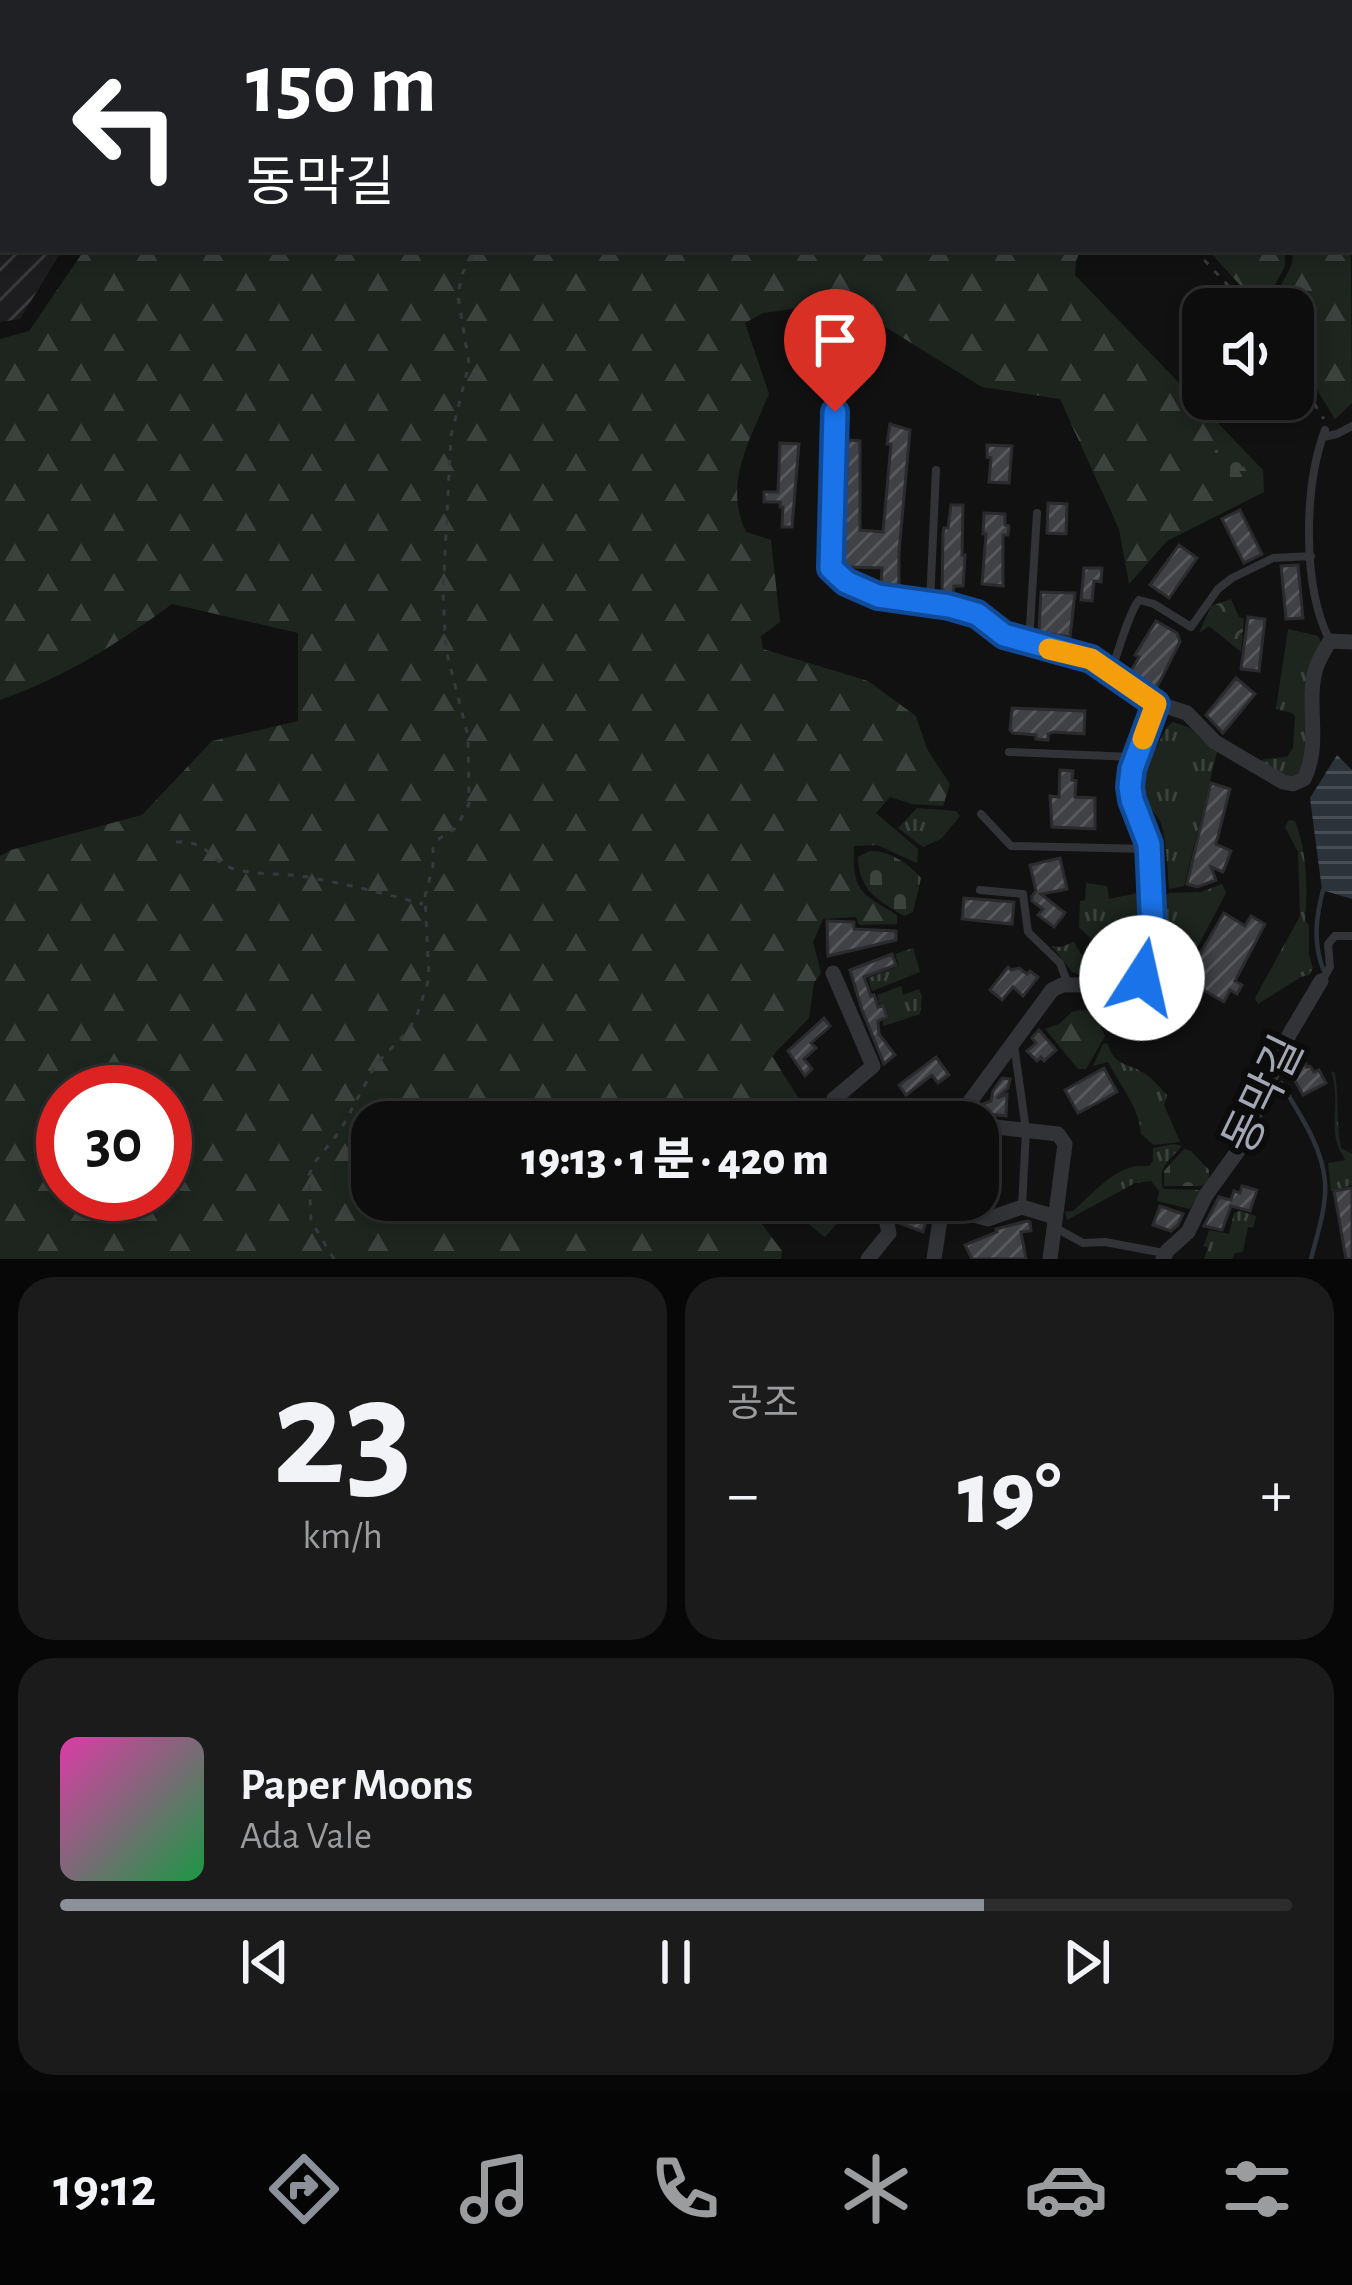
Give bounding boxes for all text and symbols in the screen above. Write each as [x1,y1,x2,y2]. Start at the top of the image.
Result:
text: 150 m [246,44,437,128]
icon: left [48,48,204,204]
text: 동막길 [246,157,395,211]
map controls [1182,288,1314,420]
button: sound [1182,288,1314,420]
pin [784,289,886,412]
icon: arrive [802,307,868,373]
position arrow [1079,915,1205,1041]
street label: 동막길 [1215,1029,1312,1161]
speed limit sign: 30 [36,1065,192,1221]
text: 19:13 · 1 분 · 420 m [521,1138,829,1183]
text: 23 [272,1357,413,1513]
text: 공조 [727,1385,799,1424]
text: 19° [958,1450,1061,1540]
text: − [727,1462,759,1528]
text: + [1260,1462,1292,1528]
text: km/h [302,1517,383,1556]
text: Paper Moons [240,1763,473,1808]
text: Ada Vale [240,1817,372,1856]
icon: previous [232,1929,298,1995]
icon: pause [643,1929,709,1995]
icon: next [1054,1929,1120,1995]
icon: directions [262,2147,346,2231]
icon: music [453,2147,537,2231]
icon: phone [643,2147,727,2231]
icon: climate [834,2147,918,2231]
icon: car [1024,2147,1108,2231]
icon: filters [1215,2147,1299,2231]
text: 19:12 [53,2162,156,2216]

